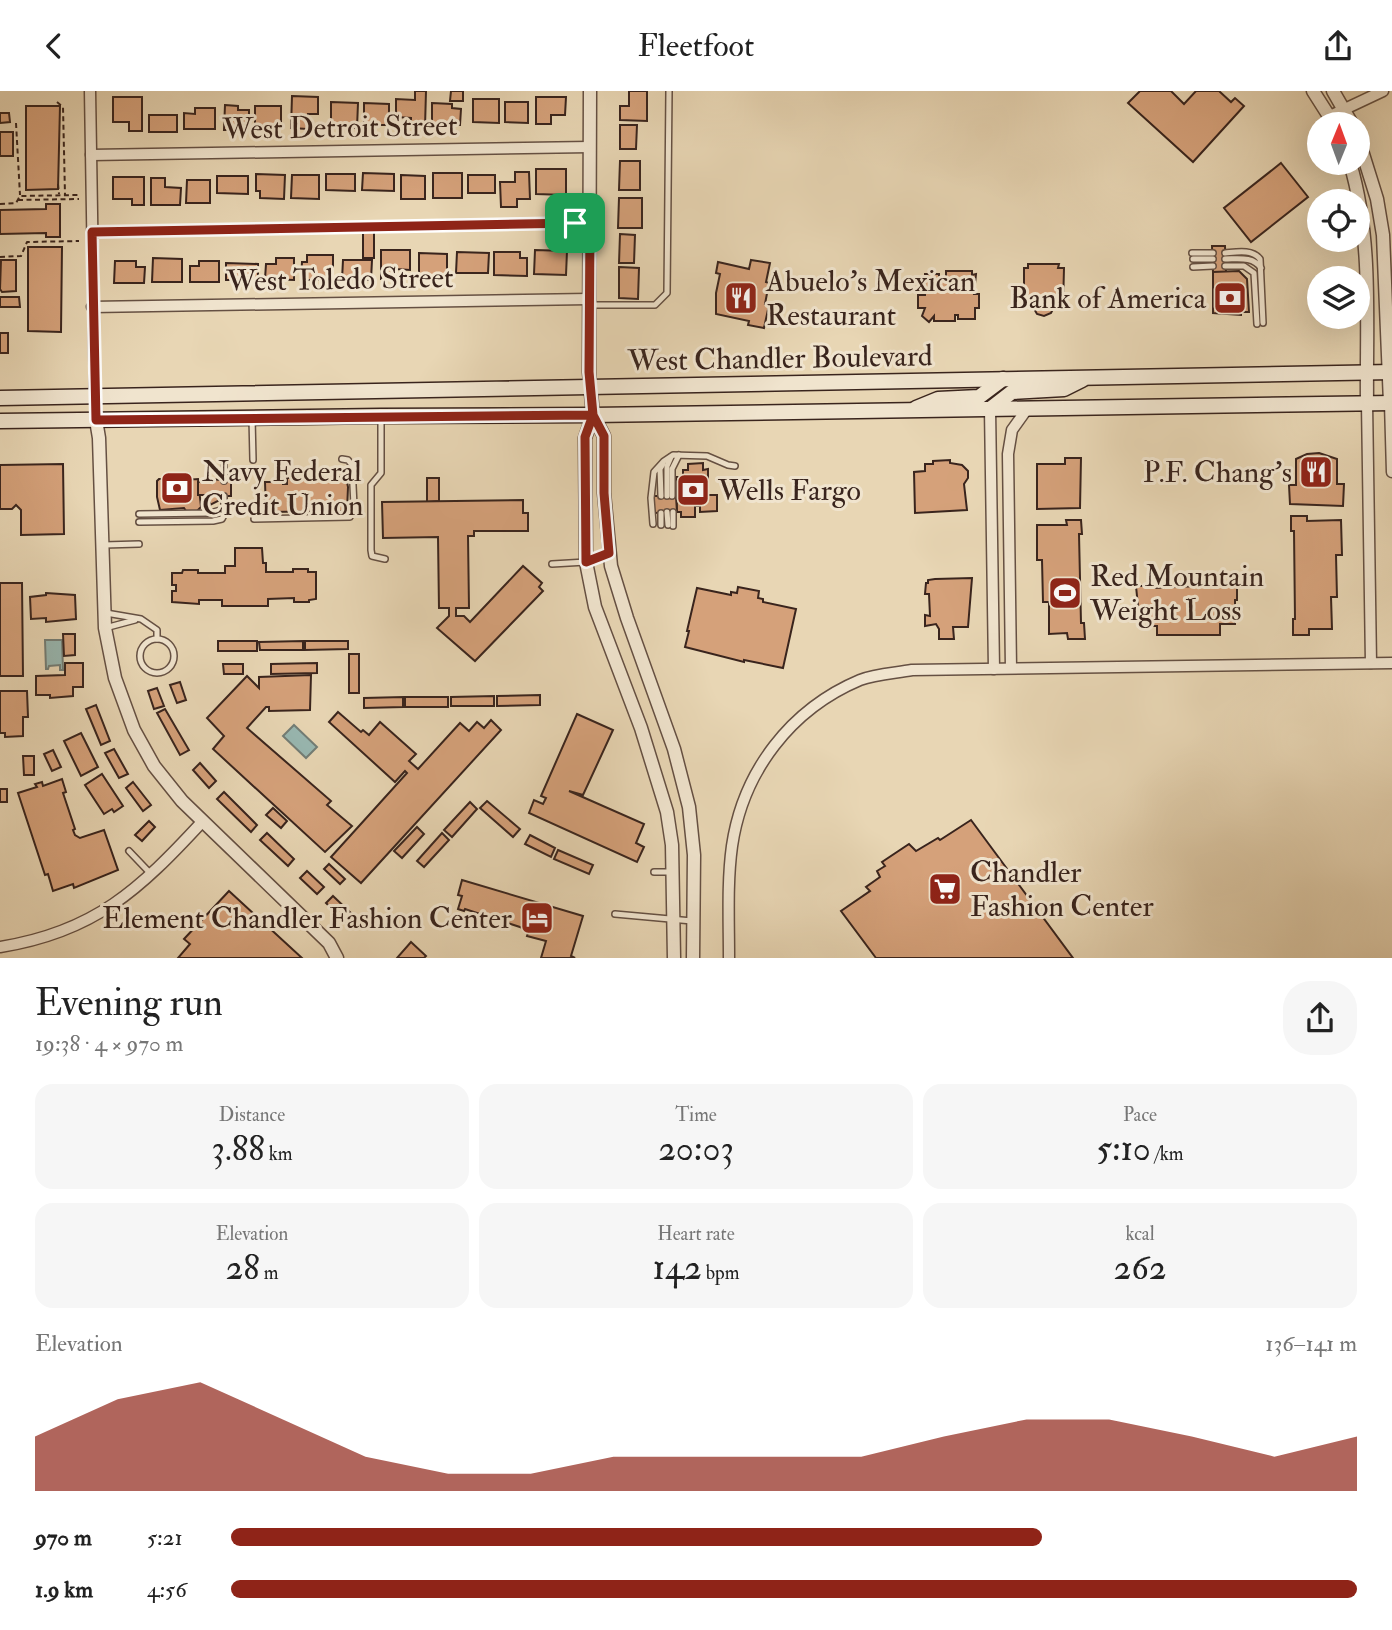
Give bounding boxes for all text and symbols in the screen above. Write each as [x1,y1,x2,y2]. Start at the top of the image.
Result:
text: Fleetfoot [638,26,754,66]
icon: back [35,27,73,65]
icon: share [1319,27,1357,65]
street label: West Detroit Street [221,107,458,148]
north arrow [1307,112,1370,175]
map controls [1307,112,1370,329]
button: locate [1307,189,1370,252]
pin [545,193,605,253]
icon: arrive [556,204,594,242]
street label: West Toledo Street [225,259,454,300]
place label: Abuelo's Mexican Restaurant [765,263,976,334]
button: layers [1307,266,1370,329]
restaurant icon: Abuelo's Mexican Restaurant [722,279,760,317]
bank icon: Bank of America [1211,279,1249,317]
place label: Bank of America [1009,280,1207,317]
street label: West Chandler Boulevard [626,337,933,380]
place label: Navy Federal Credit Union [202,453,364,524]
restaurant icon: P.F. Chang's [1297,453,1335,491]
place label: P.F. Chang's [1143,454,1292,491]
bank icon: Navy Federal Credit Union [158,469,196,507]
bank icon: Wells Fargo [674,471,712,509]
place label: Wells Fargo [717,472,861,509]
place label: Red Mountain Weight Loss [1089,558,1264,629]
sports icon: Red Mountain Weight Loss [1046,574,1084,612]
place label: Chandler Fashion Center [970,854,1154,925]
supermarket icon: Chandler Fashion Center [926,870,964,908]
hotel icon: Element Chandler Fashion Center [518,899,556,937]
place label: Element Chandler Fashion Center [102,900,512,937]
text: Evening run [35,979,223,1027]
button: share [1283,981,1357,1055]
text: 19:38 · 4 × 970 m [35,1029,183,1058]
text: Distance [219,1103,285,1127]
text: Time [675,1103,717,1127]
text: Pace [1123,1103,1157,1127]
text: 3.88 [212,1127,265,1171]
text: 20:03 [658,1127,734,1171]
text: 5:10 [1097,1127,1151,1171]
text: km [265,1142,292,1166]
text: /km [1151,1142,1184,1166]
text: Elevation [216,1222,288,1246]
text: Heart rate [657,1222,735,1246]
text: kcal [1125,1222,1155,1246]
text: 28 [226,1246,260,1290]
text: 142 [653,1246,702,1290]
text: 262 [1113,1246,1167,1290]
text: m [260,1261,278,1285]
text: bpm [702,1261,739,1285]
text: Elevation [35,1329,123,1358]
text: 136–141 m [1265,1329,1357,1358]
text: 970 m [35,1523,92,1552]
text: 5:21 [147,1523,183,1552]
text: 1.9 km [35,1575,93,1604]
text: 4:56 [147,1575,187,1604]

